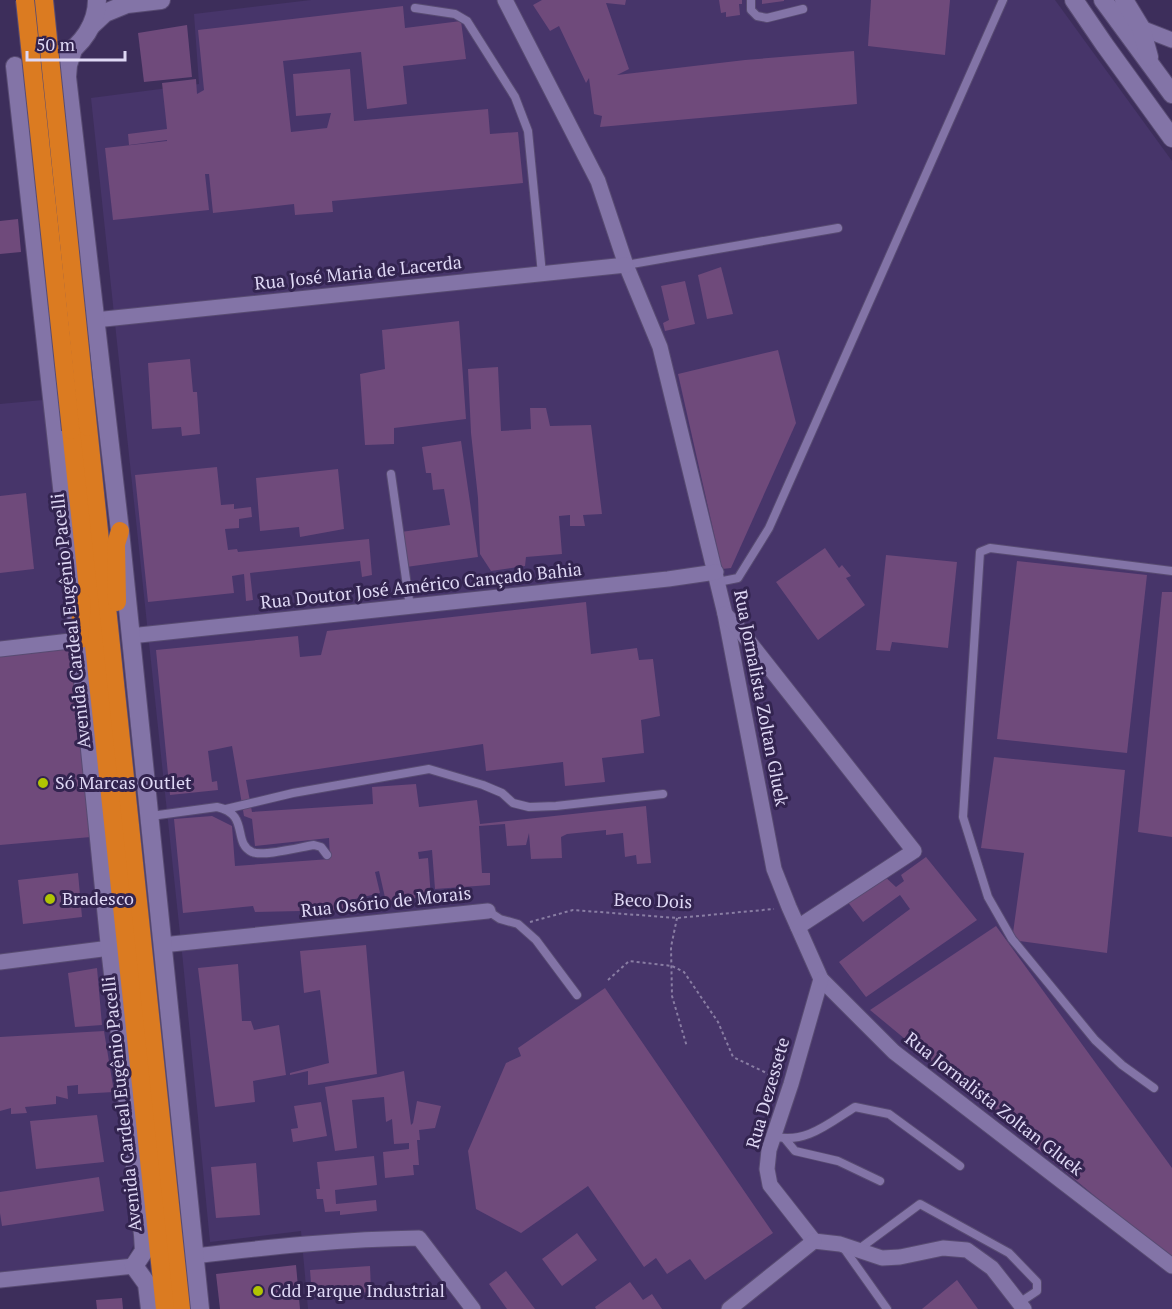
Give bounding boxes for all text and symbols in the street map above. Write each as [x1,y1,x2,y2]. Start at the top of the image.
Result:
scale bar [27,24,124,62]
text: 50 m [36,32,76,56]
street label: Rua José Maria de Lacerda [253,249,463,295]
street label: Avenida Cardeal Eugênio Pacelli [45,492,95,750]
street label: Rua Doutor José Américo Cançado Bahia [259,556,583,614]
street label: Rua Jornalista Zoltan Gluek [729,588,795,809]
place label: Só Marcas Outlet [55,770,192,794]
marker: Só Marcas Outlet [36,776,50,790]
street label: Rua Osório de Morais [300,880,472,922]
place label: Bradesco [62,886,134,910]
street label: Beco Dois [613,887,693,913]
marker: Bradesco [43,892,57,906]
street label: Avenida Cardeal Eugênio Pacelli [96,975,146,1233]
street label: Rua Jornalista Zoltan Gluek [901,1026,1089,1181]
street label: Rua Dezessete [740,1034,794,1151]
place label: Cdd Parque Industrial [270,1278,445,1302]
marker: Cdd Parque Industrial [251,1284,265,1298]

